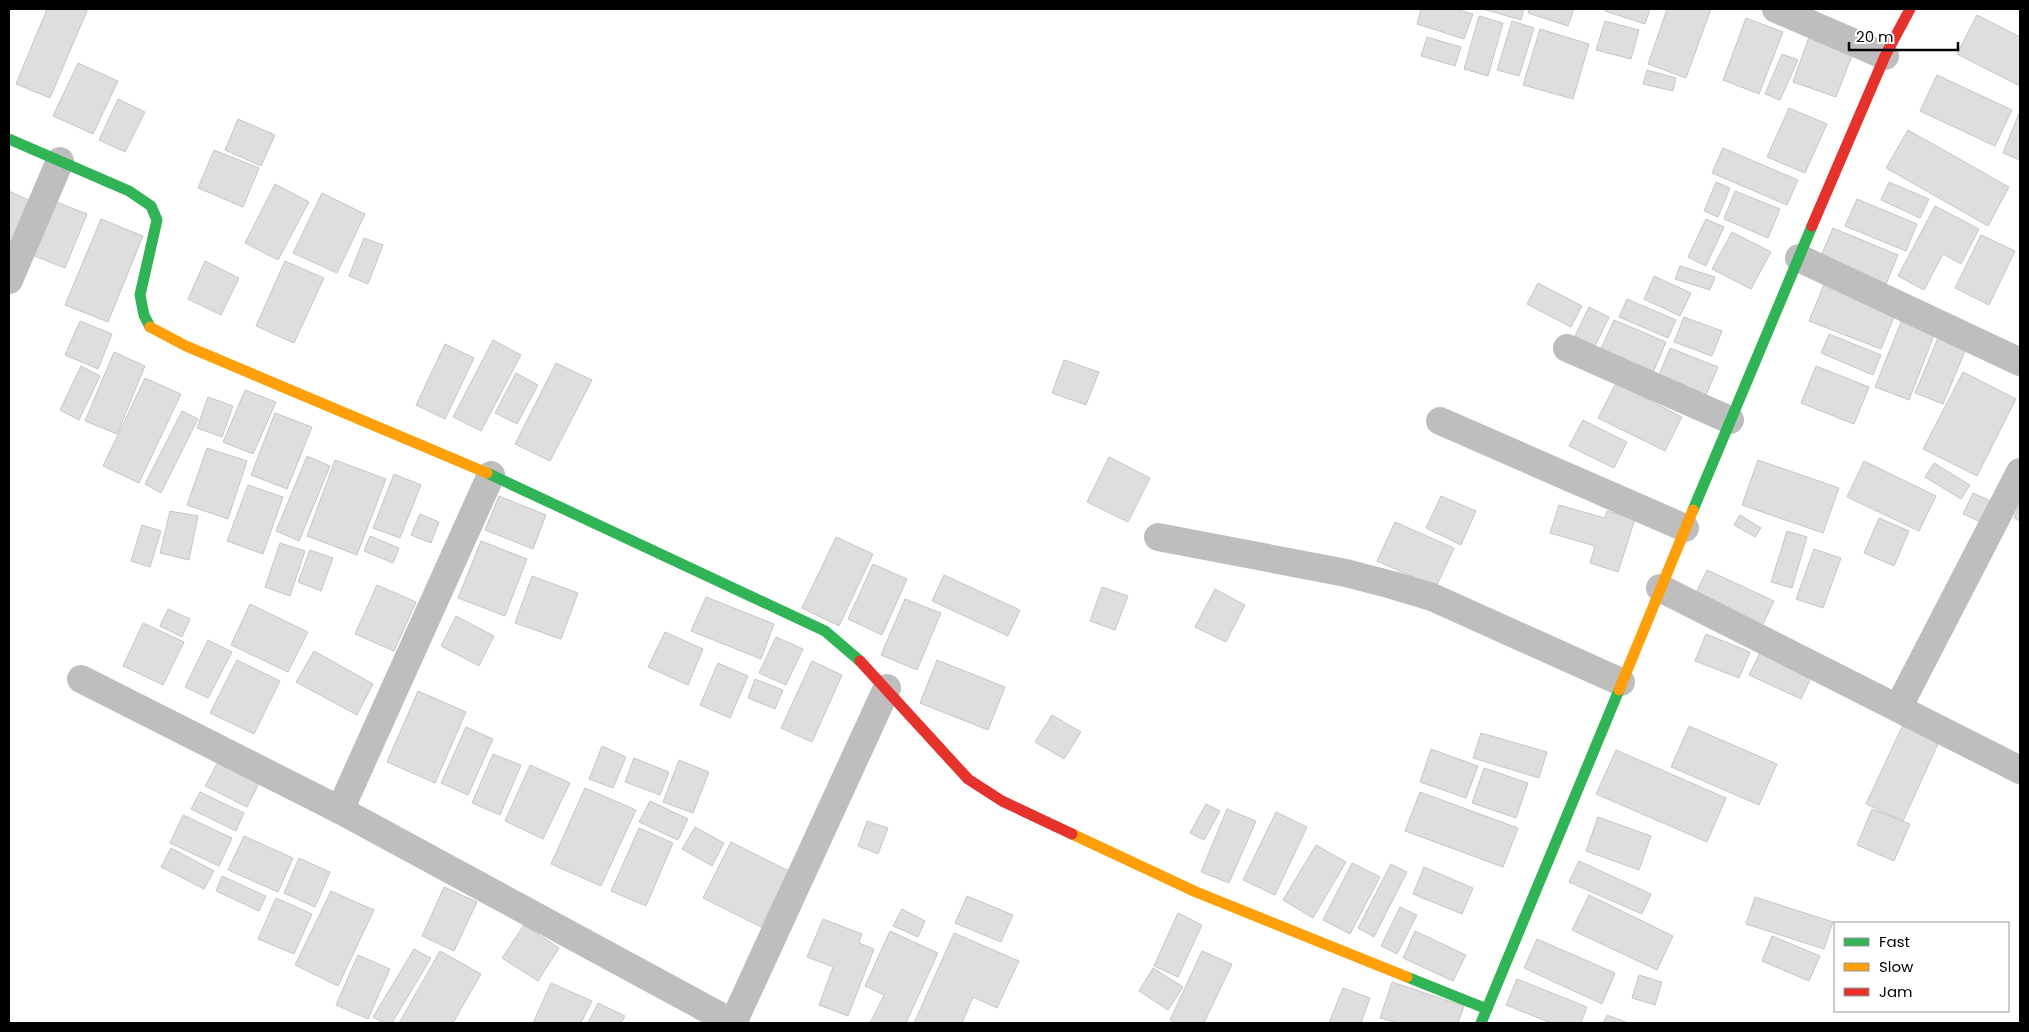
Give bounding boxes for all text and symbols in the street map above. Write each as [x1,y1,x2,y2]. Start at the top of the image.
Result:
scale bar [1849,20,1958,52]
text: 20 m [1856,26,1894,47]
legend [1834,922,2009,1012]
text: Fast [1879,931,1910,952]
text: Slow [1879,956,1914,977]
text: Jam [1879,981,1913,1002]

